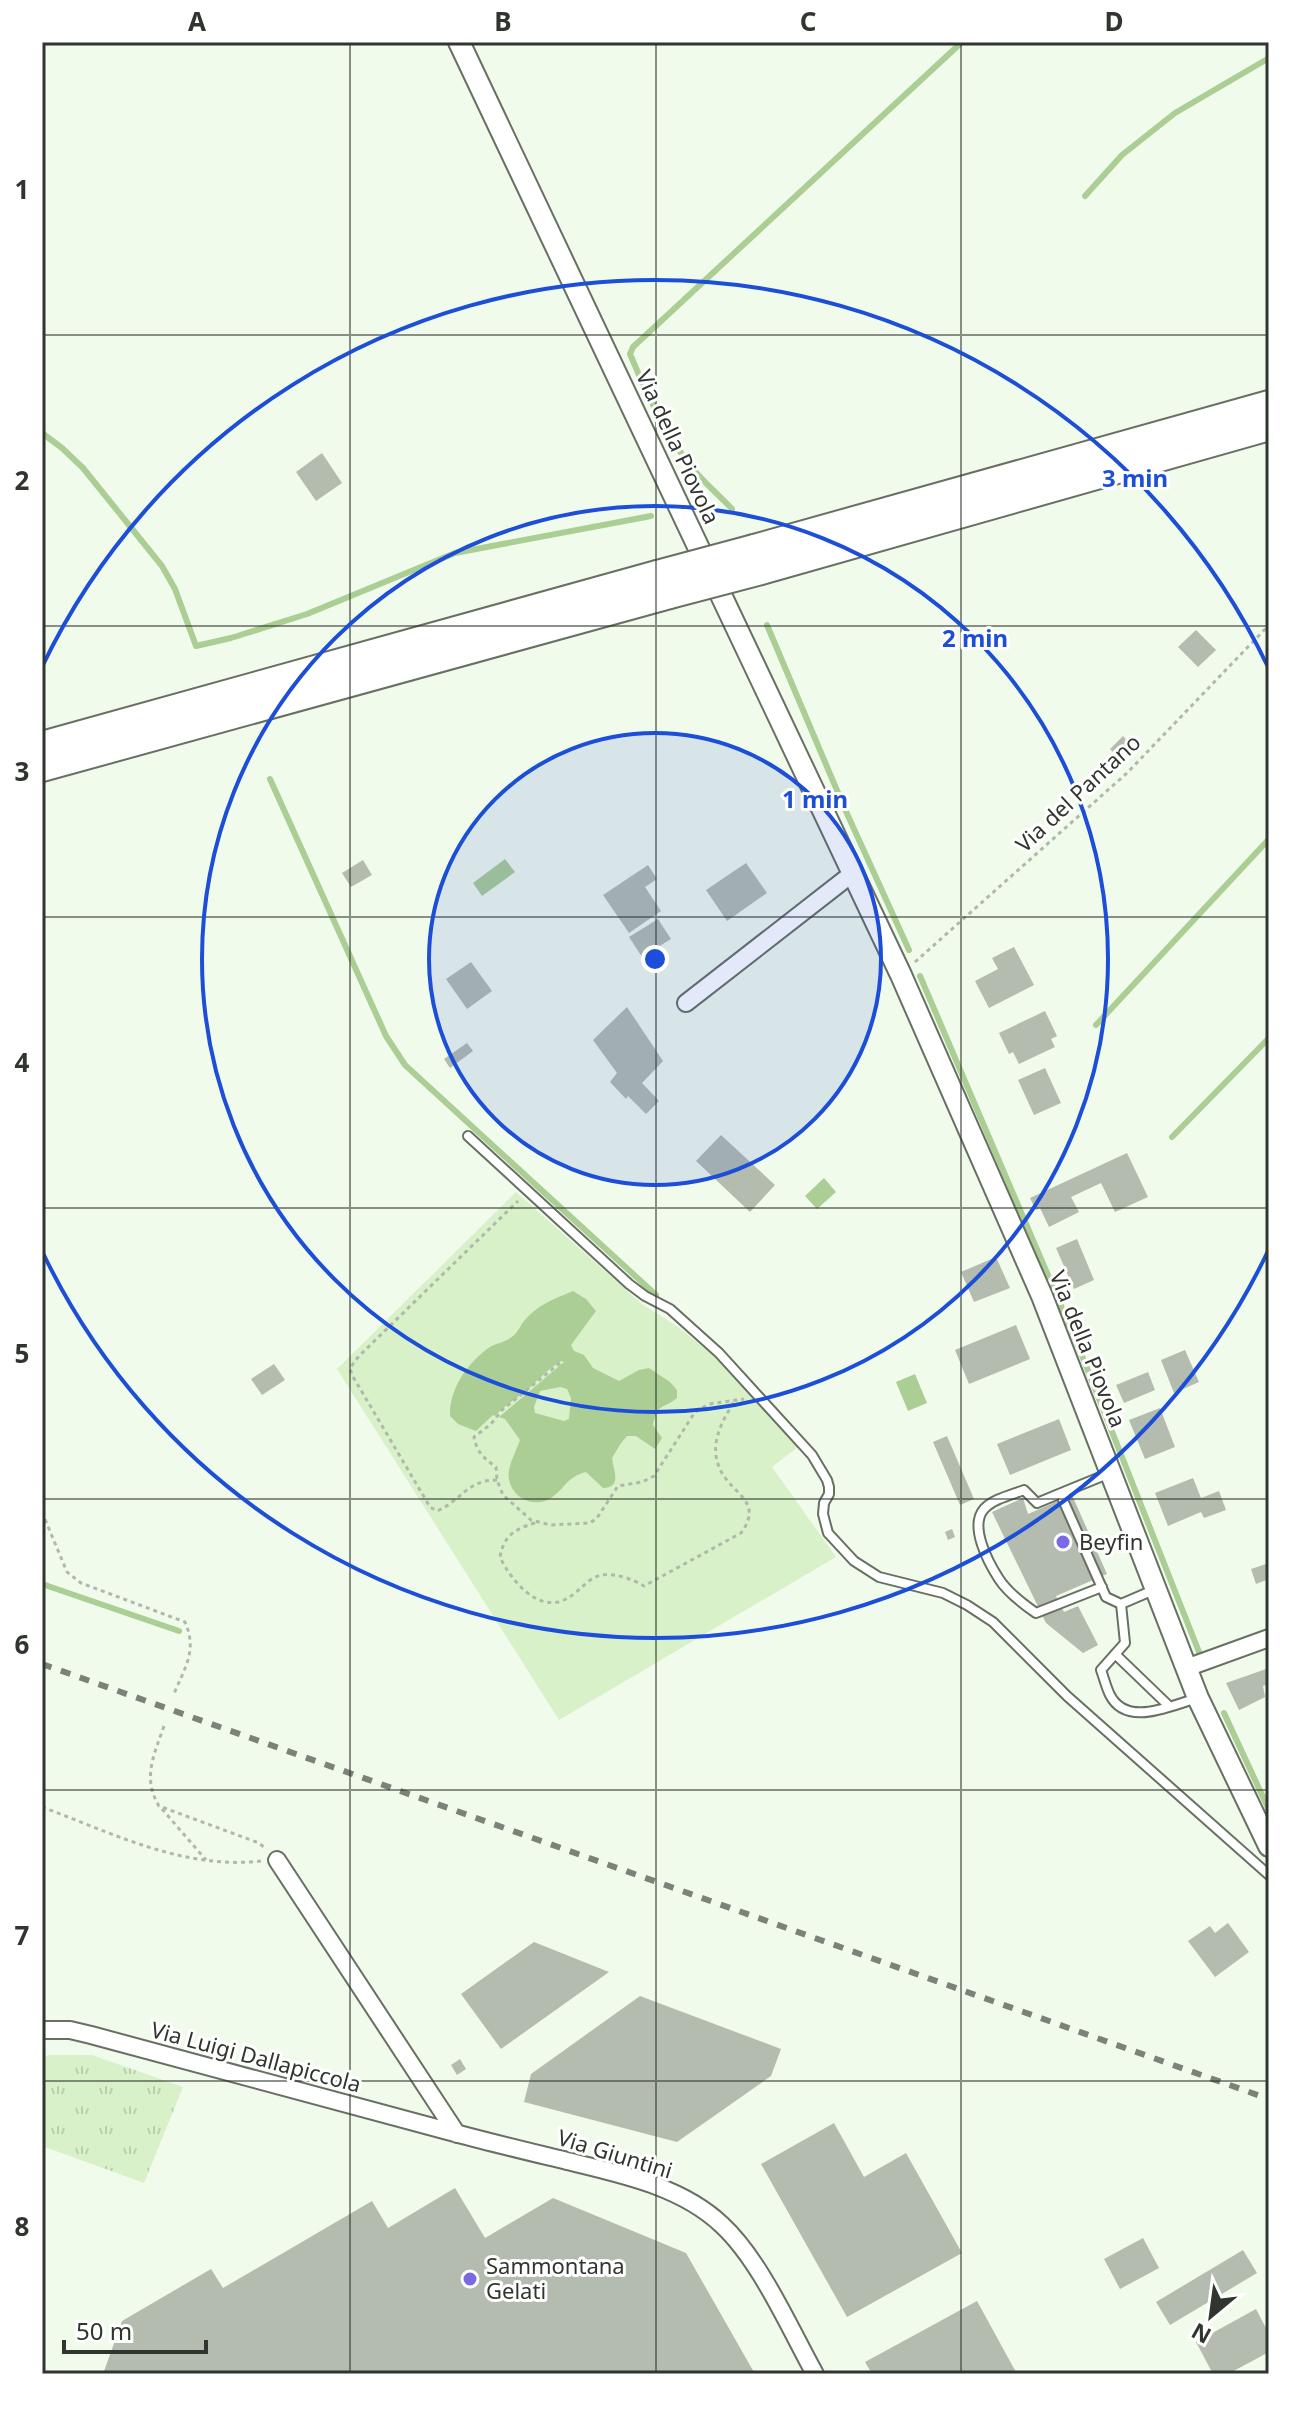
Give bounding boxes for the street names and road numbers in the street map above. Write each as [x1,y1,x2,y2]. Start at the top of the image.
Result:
street label: Via della Piovola [630,365,728,528]
street label: Via del Pantano [1008,726,1146,858]
street label: Via della Piovola [1044,1266,1134,1432]
street label: Via Luigi Dallapiccola [148,2014,365,2099]
street label: Via Giuntini [554,2121,676,2185]

